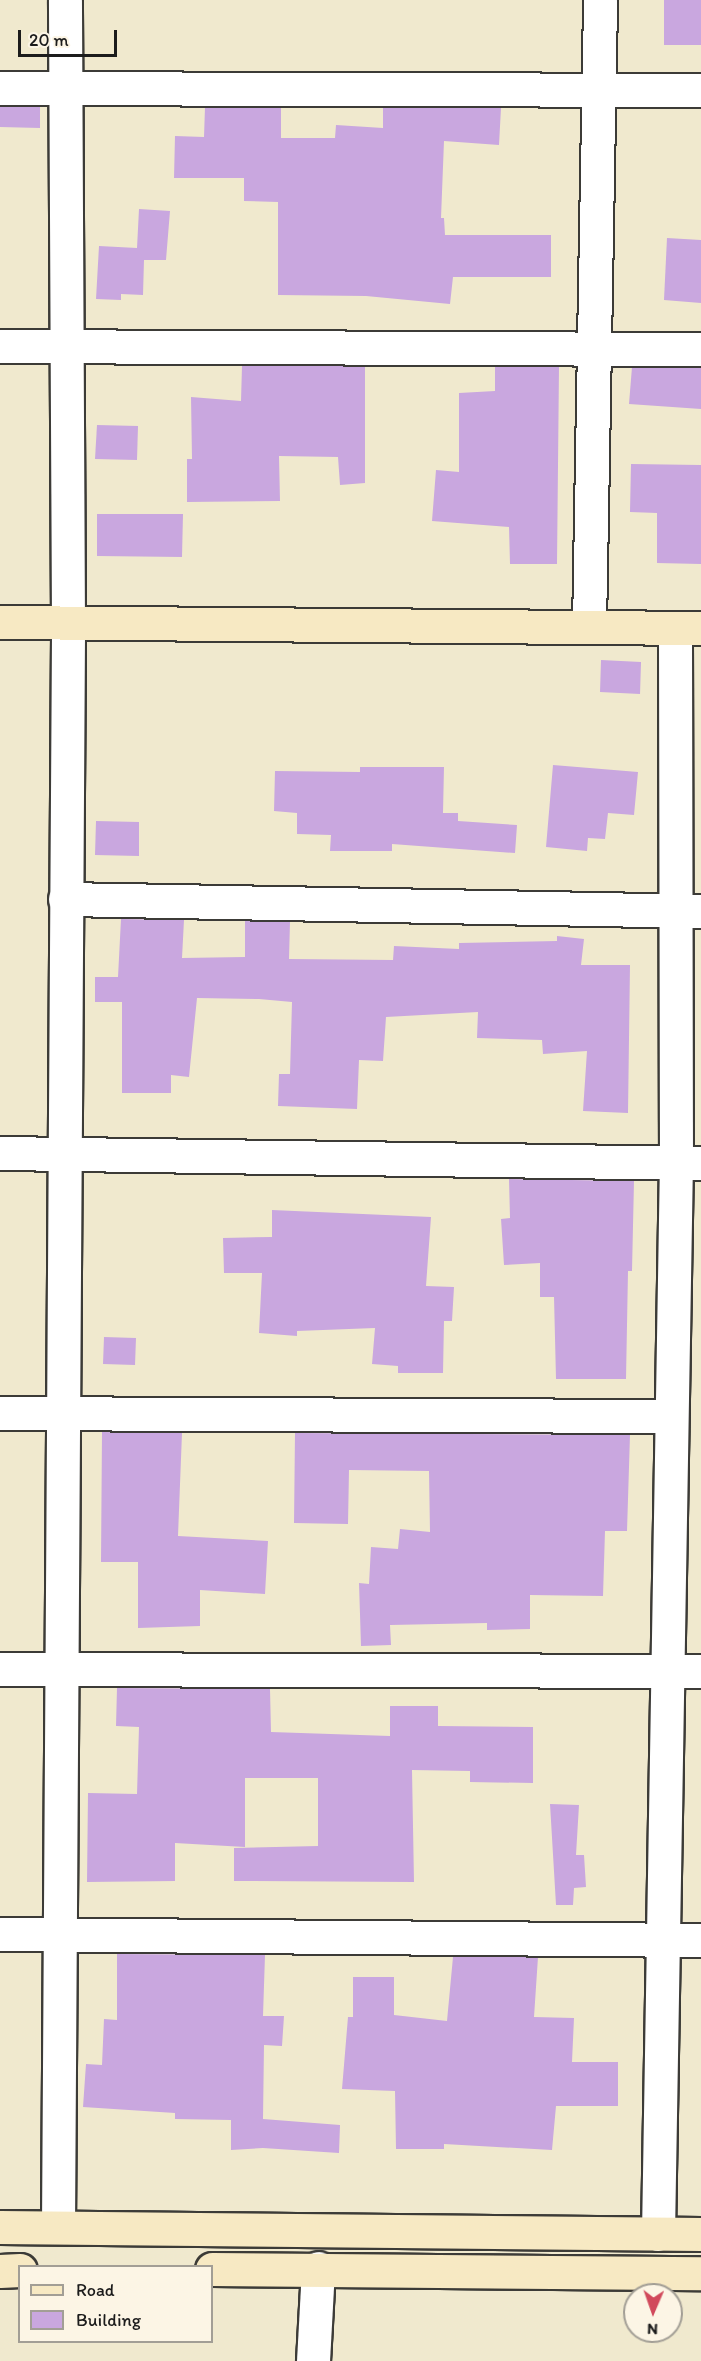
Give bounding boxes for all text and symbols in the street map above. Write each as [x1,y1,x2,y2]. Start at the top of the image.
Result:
scale bar [21,18,120,56]
text: 20 m [29,29,69,51]
legend [18,2265,213,2343]
text: Road [76,2279,115,2301]
north arrow [623,2283,683,2343]
text: Building [76,2309,141,2331]
text: N [647,2320,658,2339]

